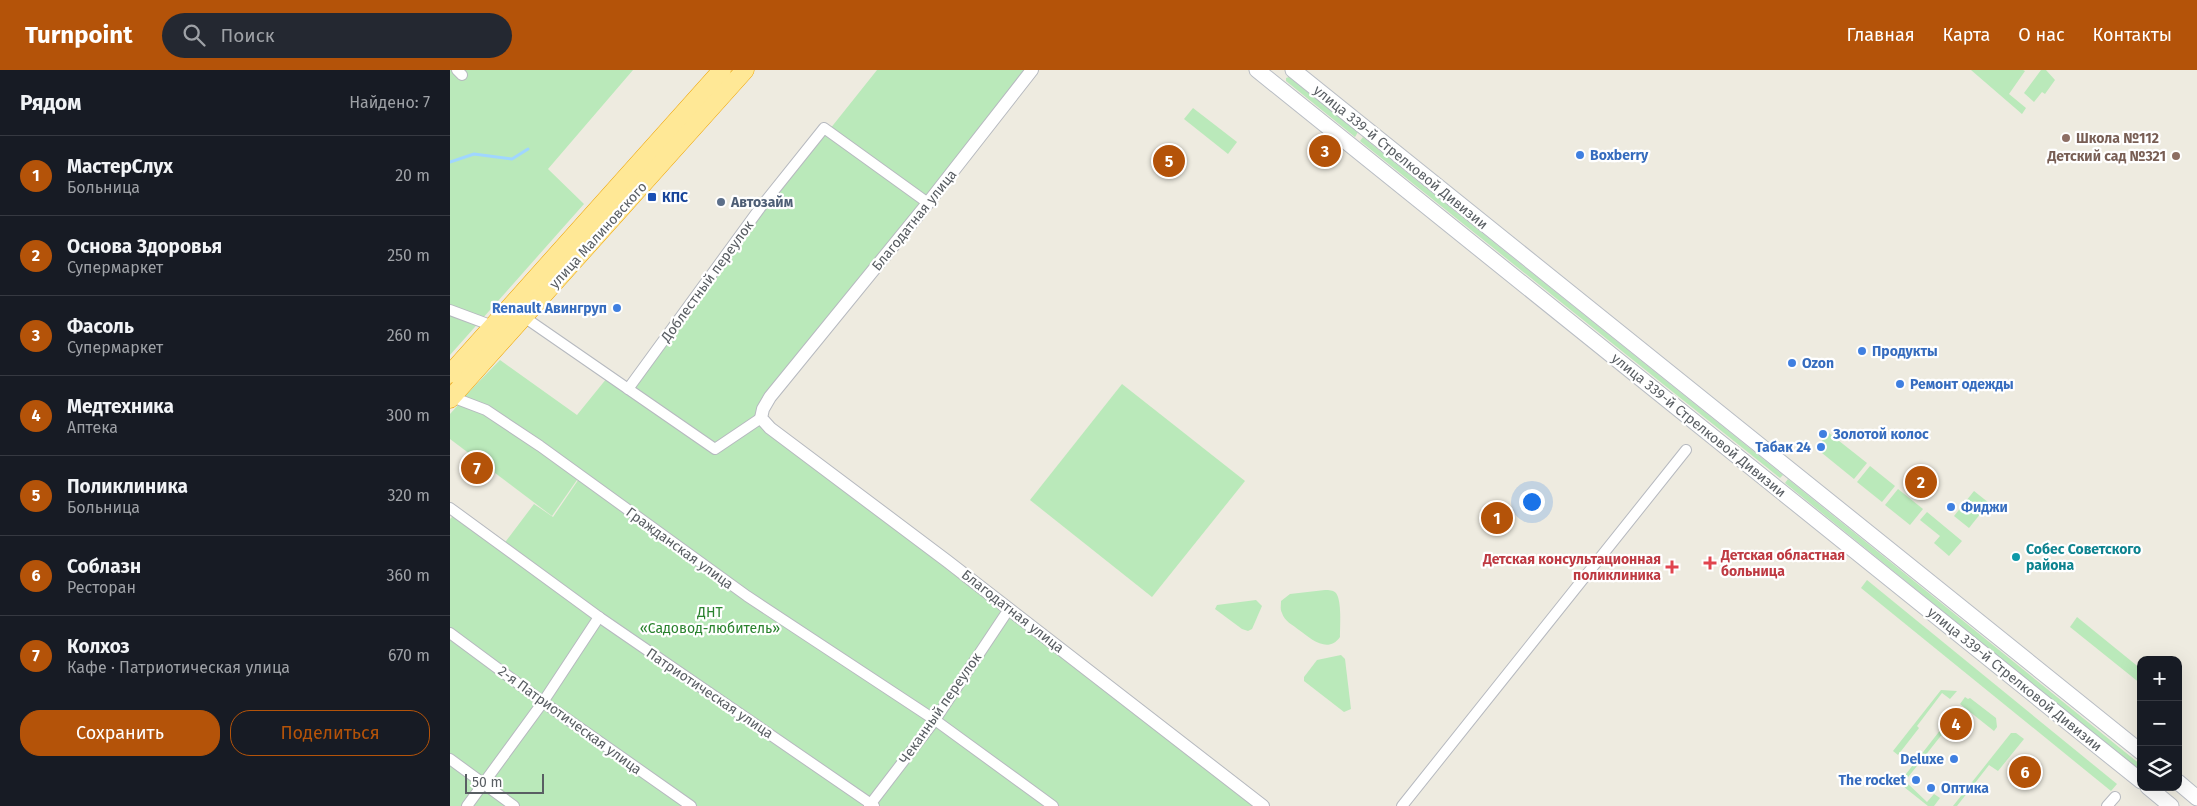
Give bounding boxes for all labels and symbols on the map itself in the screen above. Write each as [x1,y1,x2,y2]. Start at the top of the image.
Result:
street label: улица 339-й Стрелковой Дивизии [1310,81,1492,233]
place label: Школа №112 [2076,130,2159,147]
pin: 3 [1309,132,1341,170]
marker: Школа №112 [2060,132,2072,144]
pin: 5 [1153,142,1185,180]
place label: Boxberry [1590,147,1649,164]
place label: Детский сад №321 [2047,148,2166,165]
marker: Boxberry [1574,149,1586,161]
marker: Детский сад №321 [2170,150,2182,162]
street label: Благодатная улица [868,166,960,274]
street label: улица Малиновского [546,178,651,292]
place label: КПС [662,189,688,206]
marker: КПС [646,191,658,203]
place label: Автозайм [730,194,793,211]
marker: Автозайм [715,196,727,208]
street label: Доблестный переулок [657,217,758,346]
place label: Renault Авингруп [492,300,607,317]
marker: Renault Авингруп [611,302,623,314]
place label: Продукты [1872,343,1938,360]
marker: Продукты [1856,345,1868,357]
street label: улица 339-й Стрелковой Дивизии [1608,350,1789,501]
place label: Ozon [1802,355,1834,372]
marker: Ozon [1786,357,1798,369]
place label: Ремонт одежды [1910,376,2014,393]
marker: Ремонт одежды [1894,378,1906,390]
place label: Золотой колос [1832,426,1929,443]
marker: Золотой колос [1817,428,1829,440]
place label: Табак 24 [1755,439,1811,456]
marker: Табак 24 [1815,441,1827,453]
pin: 7 [461,449,493,487]
pin: 2 [1905,463,1937,501]
your location [1519,489,1545,515]
pin: 1 [1481,499,1513,537]
place label: Фиджи [1961,499,2008,516]
marker: Фиджи [1945,501,1957,513]
street label: Гражданская улица [623,504,737,593]
place label: Собес Советского района [2026,541,2141,574]
place label: Детская областная больница [1720,547,1845,580]
place label: Детская консультационная поликлиника [1482,551,1661,584]
marker: Собес Советского района [2010,551,2022,563]
marker: Детская областная больница [1703,556,1717,570]
marker: Детская консультационная поликлиника [1665,560,1679,574]
street label: Благодатная улица [958,566,1067,657]
park label: ДНТ «Садовод-любитель» [640,604,780,637]
street label: улица 339-й Стрелковой Дивизии [1924,604,2105,755]
street label: Патриотическая улица [643,645,776,742]
street label: Чеканный переулок [896,649,986,767]
street label: 2-я Патриотическая улица [495,663,645,778]
pin: 4 [1940,705,1972,743]
place label: Deluxe [1900,751,1944,768]
marker: Deluxe [1948,753,1960,765]
pin: 6 [2009,753,2041,791]
scale bar [465,771,544,794]
place label: The rocket [1839,772,1907,789]
marker: The rocket [1910,774,1922,786]
place label: Оптика [1941,780,1989,797]
marker: Оптика [1925,782,1937,794]

